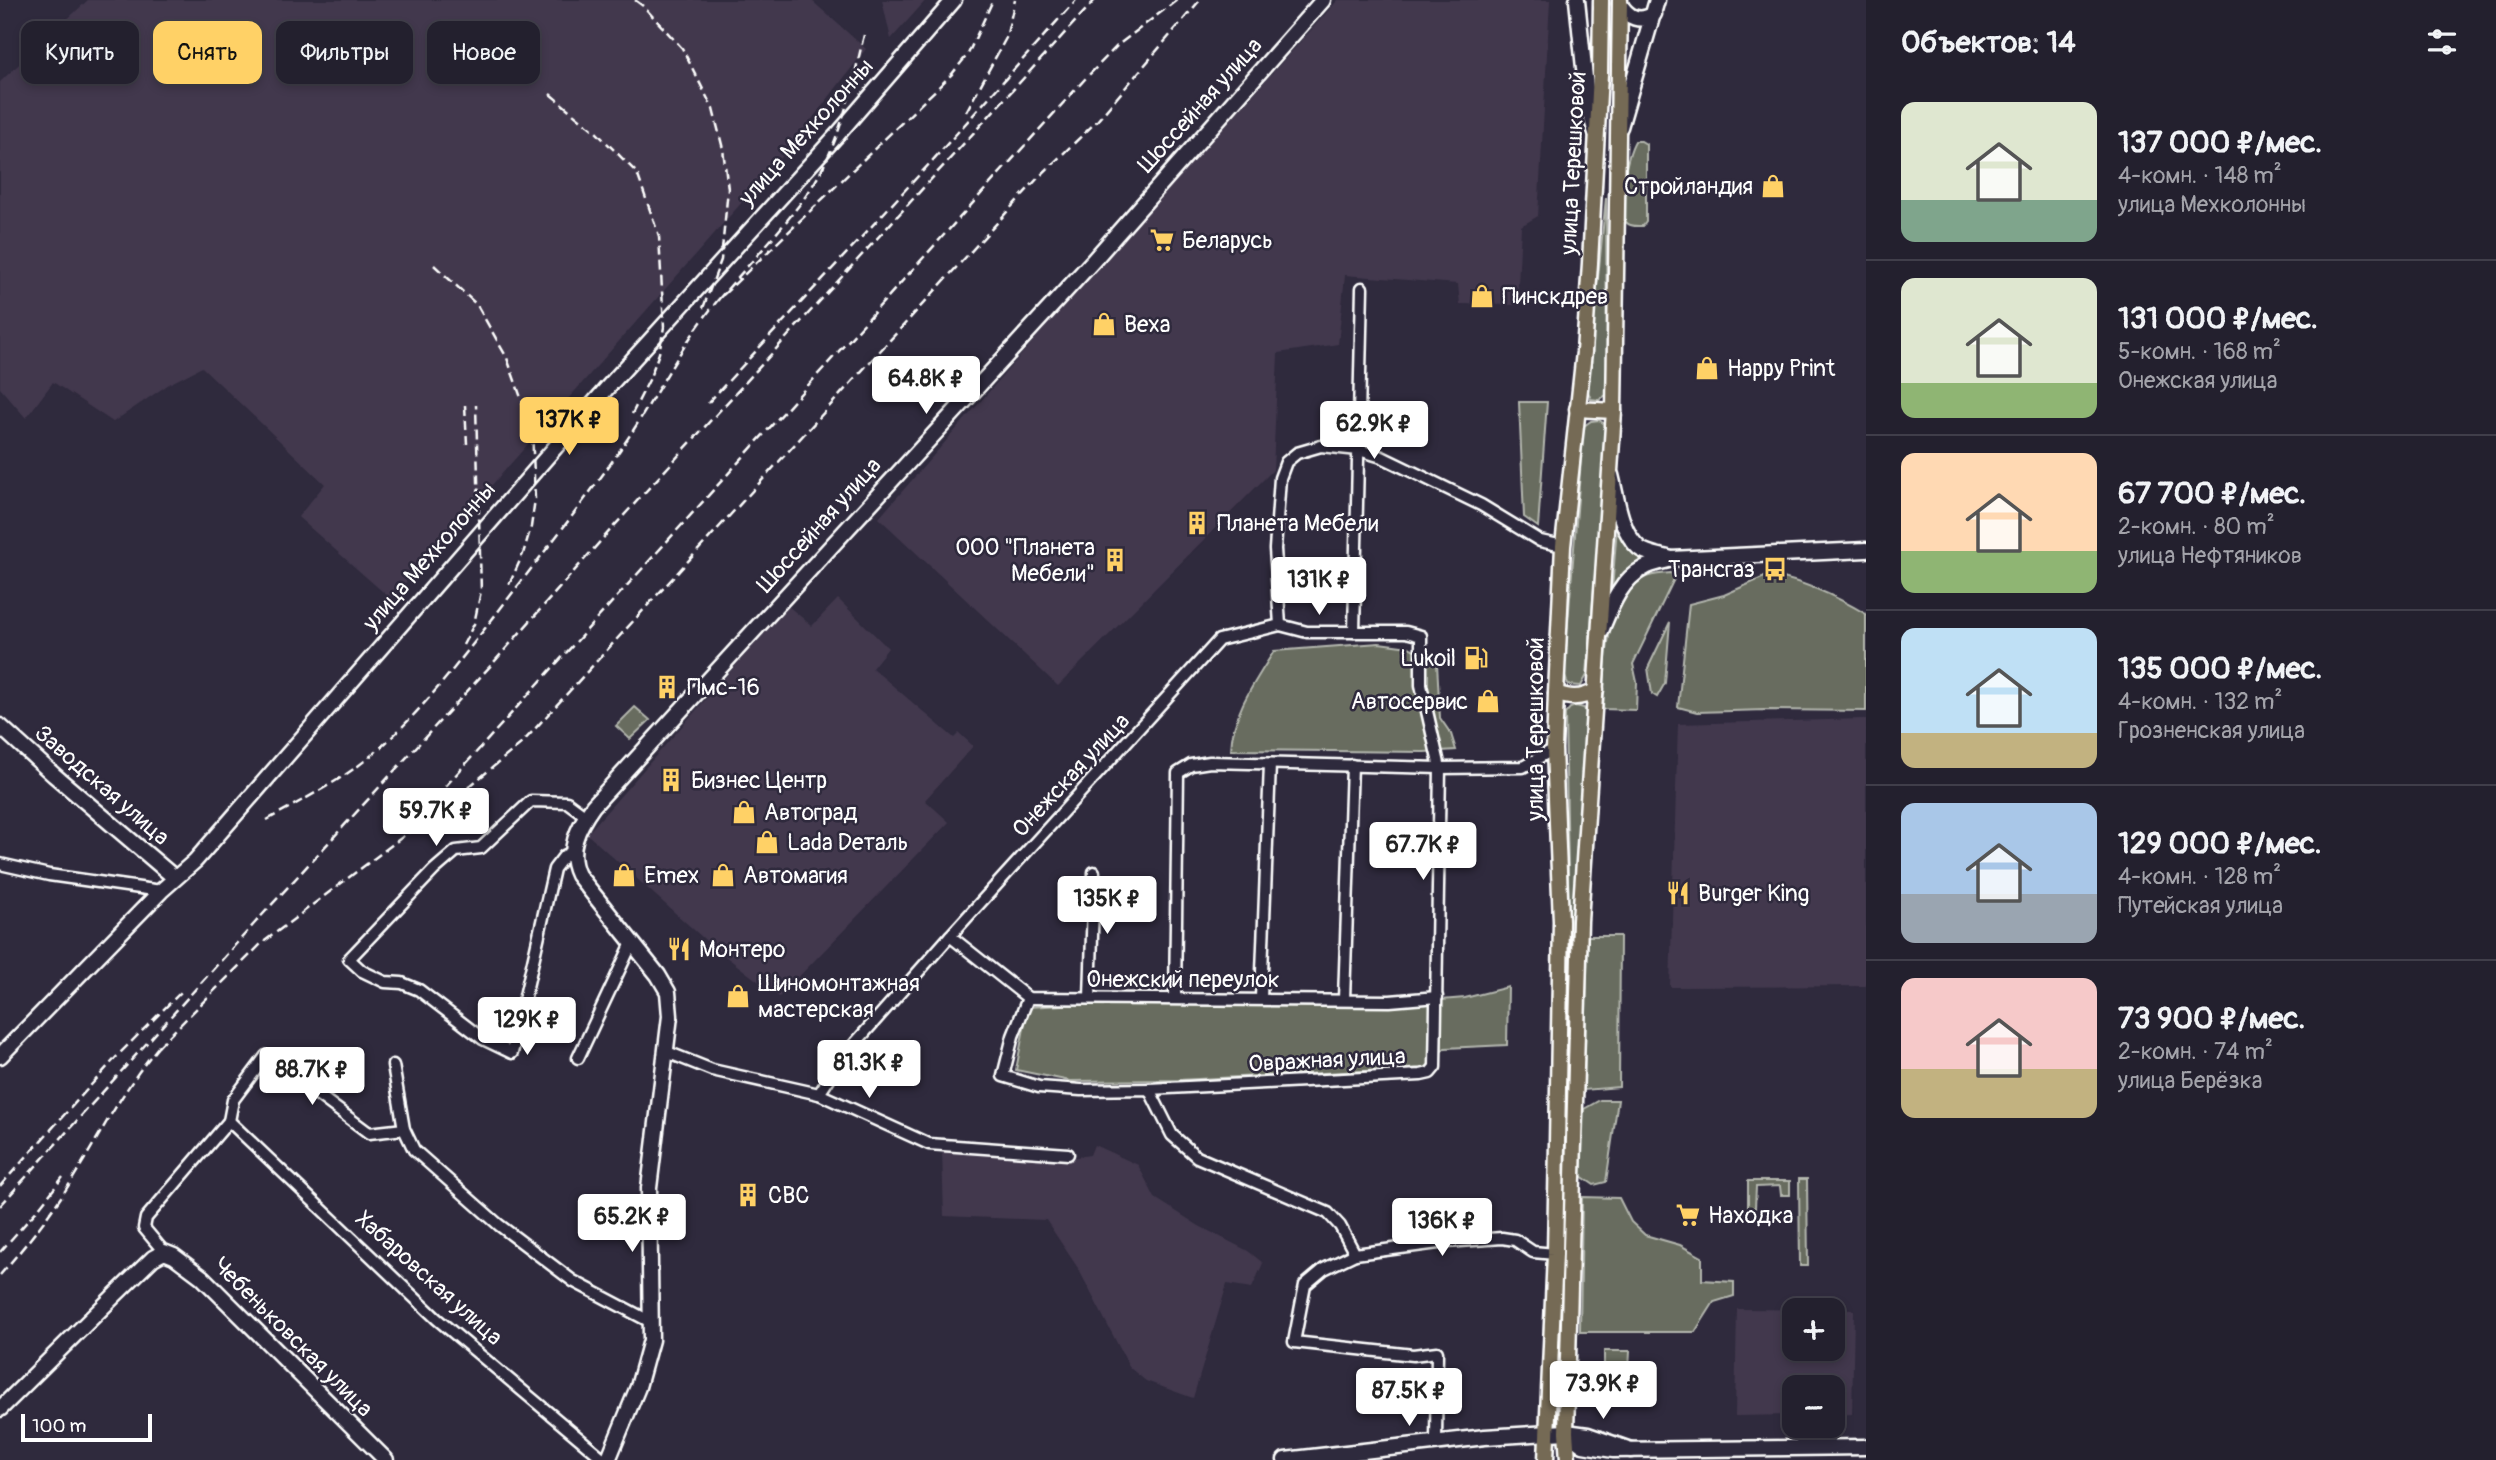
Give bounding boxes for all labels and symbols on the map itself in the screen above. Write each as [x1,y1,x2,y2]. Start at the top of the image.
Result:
street label: Шоссейная улица [1132,31,1268,179]
street label: улица Мехколонны [732,52,880,212]
street label: улица Терешковой [1554,70,1592,257]
place label: Стройландия [1624,172,1753,201]
shop icon: Стройландия [1759,172,1787,200]
supermarket icon: Беларусь [1148,226,1176,254]
place label: Беларусь [1182,226,1273,255]
shop icon: Пинскдрев [1468,282,1496,310]
place label: Пинскдрев [1502,282,1608,311]
shop icon: Веха [1090,310,1118,338]
place label: Веха [1124,310,1171,339]
shop icon: Happy Print [1693,354,1721,382]
place label: Happy Print [1727,354,1836,383]
pin: 64.8K ₽ [861,356,991,416]
pin: 137K ₽ [512,398,626,457]
pin: 62.9K ₽ [1309,402,1439,461]
street label: Шоссейная улица [751,451,887,599]
street label: улица Мехколонны [356,476,502,637]
building icon: Планета Мебели [1183,509,1211,537]
place label: Планета Мебели [1217,509,1378,538]
place label: ООО "Планета Мебели" [955,533,1095,588]
building icon: ООО "Планета Мебели" [1101,546,1129,574]
place label: Трансгаз [1668,555,1755,584]
bus stop icon: Трансгаз [1761,555,1789,583]
pin: 131K ₽ [1262,558,1376,617]
street label: улица Терешковой [1521,637,1550,822]
place label: Lukoil [1400,644,1456,673]
fuel station icon: Lukoil [1462,644,1490,672]
building icon: Пмс-16 [653,673,681,701]
place label: Пмс-16 [687,673,760,702]
place label: Автосервис [1351,687,1468,716]
shop icon: Автосервис [1474,687,1502,715]
street label: Онежская улица [1006,707,1136,843]
street label: Заводская улица [29,719,175,851]
building icon: Бизнес Центр [657,766,685,794]
place label: Бизнес Центр [691,766,827,795]
pin: 59.7K ₽ [371,788,501,848]
shop icon: Автоград [730,798,758,826]
place label: Автоград [764,798,858,827]
pin: 67.7K ₽ [1358,822,1488,882]
shop icon: Lada Dеталь [753,828,781,856]
place label: Lada Dеталь [787,828,908,857]
shop icon: Emex [610,861,638,889]
place label: Emex [644,861,699,890]
shop icon: Автомагия [709,861,737,889]
place label: Автомагия [743,861,848,890]
pin: 135K ₽ [1050,876,1164,936]
restaurant icon: Burger King [1664,879,1692,907]
place label: Burger King [1698,879,1809,908]
restaurant icon: Монтеро [665,935,693,963]
place label: Монтеро [699,935,785,964]
street label: Онежский переулок [1086,965,1280,994]
place label: Шиномонтажная мастерская [758,969,920,1024]
shop icon: Шиномонтажная мастерская [724,982,752,1010]
pin: 129K ₽ [470,998,584,1057]
pin: 81.3K ₽ [804,1040,934,1100]
street label: Овражная улица [1248,1041,1406,1079]
pin: 88.7K ₽ [247,1048,377,1107]
building icon: СВС [734,1181,762,1209]
place label: СВС [768,1181,809,1210]
pin: 65.2K ₽ [567,1194,697,1254]
pin: 136K ₽ [1385,1198,1499,1258]
supermarket icon: Находка [1674,1201,1702,1229]
place label: Находка [1708,1201,1793,1230]
street label: Хабаровская улица [349,1204,509,1352]
street label: Чебеньковская улица [207,1251,379,1423]
pin: 73.9K ₽ [1538,1362,1668,1421]
pin: 87.5K ₽ [1344,1368,1474,1428]
scale bar [21,1411,152,1443]

